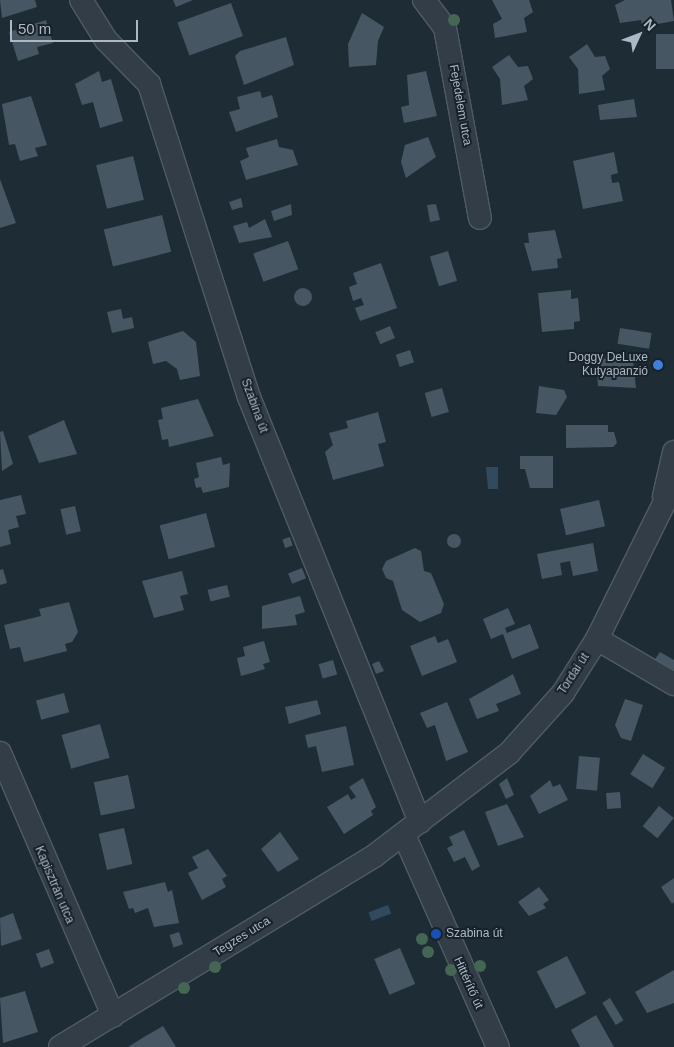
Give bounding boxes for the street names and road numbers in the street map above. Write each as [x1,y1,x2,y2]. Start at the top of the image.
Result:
street label: Fejedelem utca [446,63,474,147]
street label: Szabina út [238,377,270,435]
street label: Tordai út [555,651,593,697]
street label: Kapisztrán utca [31,844,77,926]
street label: Tegzes utca [211,914,273,960]
street label: Hittérítő út [450,955,486,1011]

